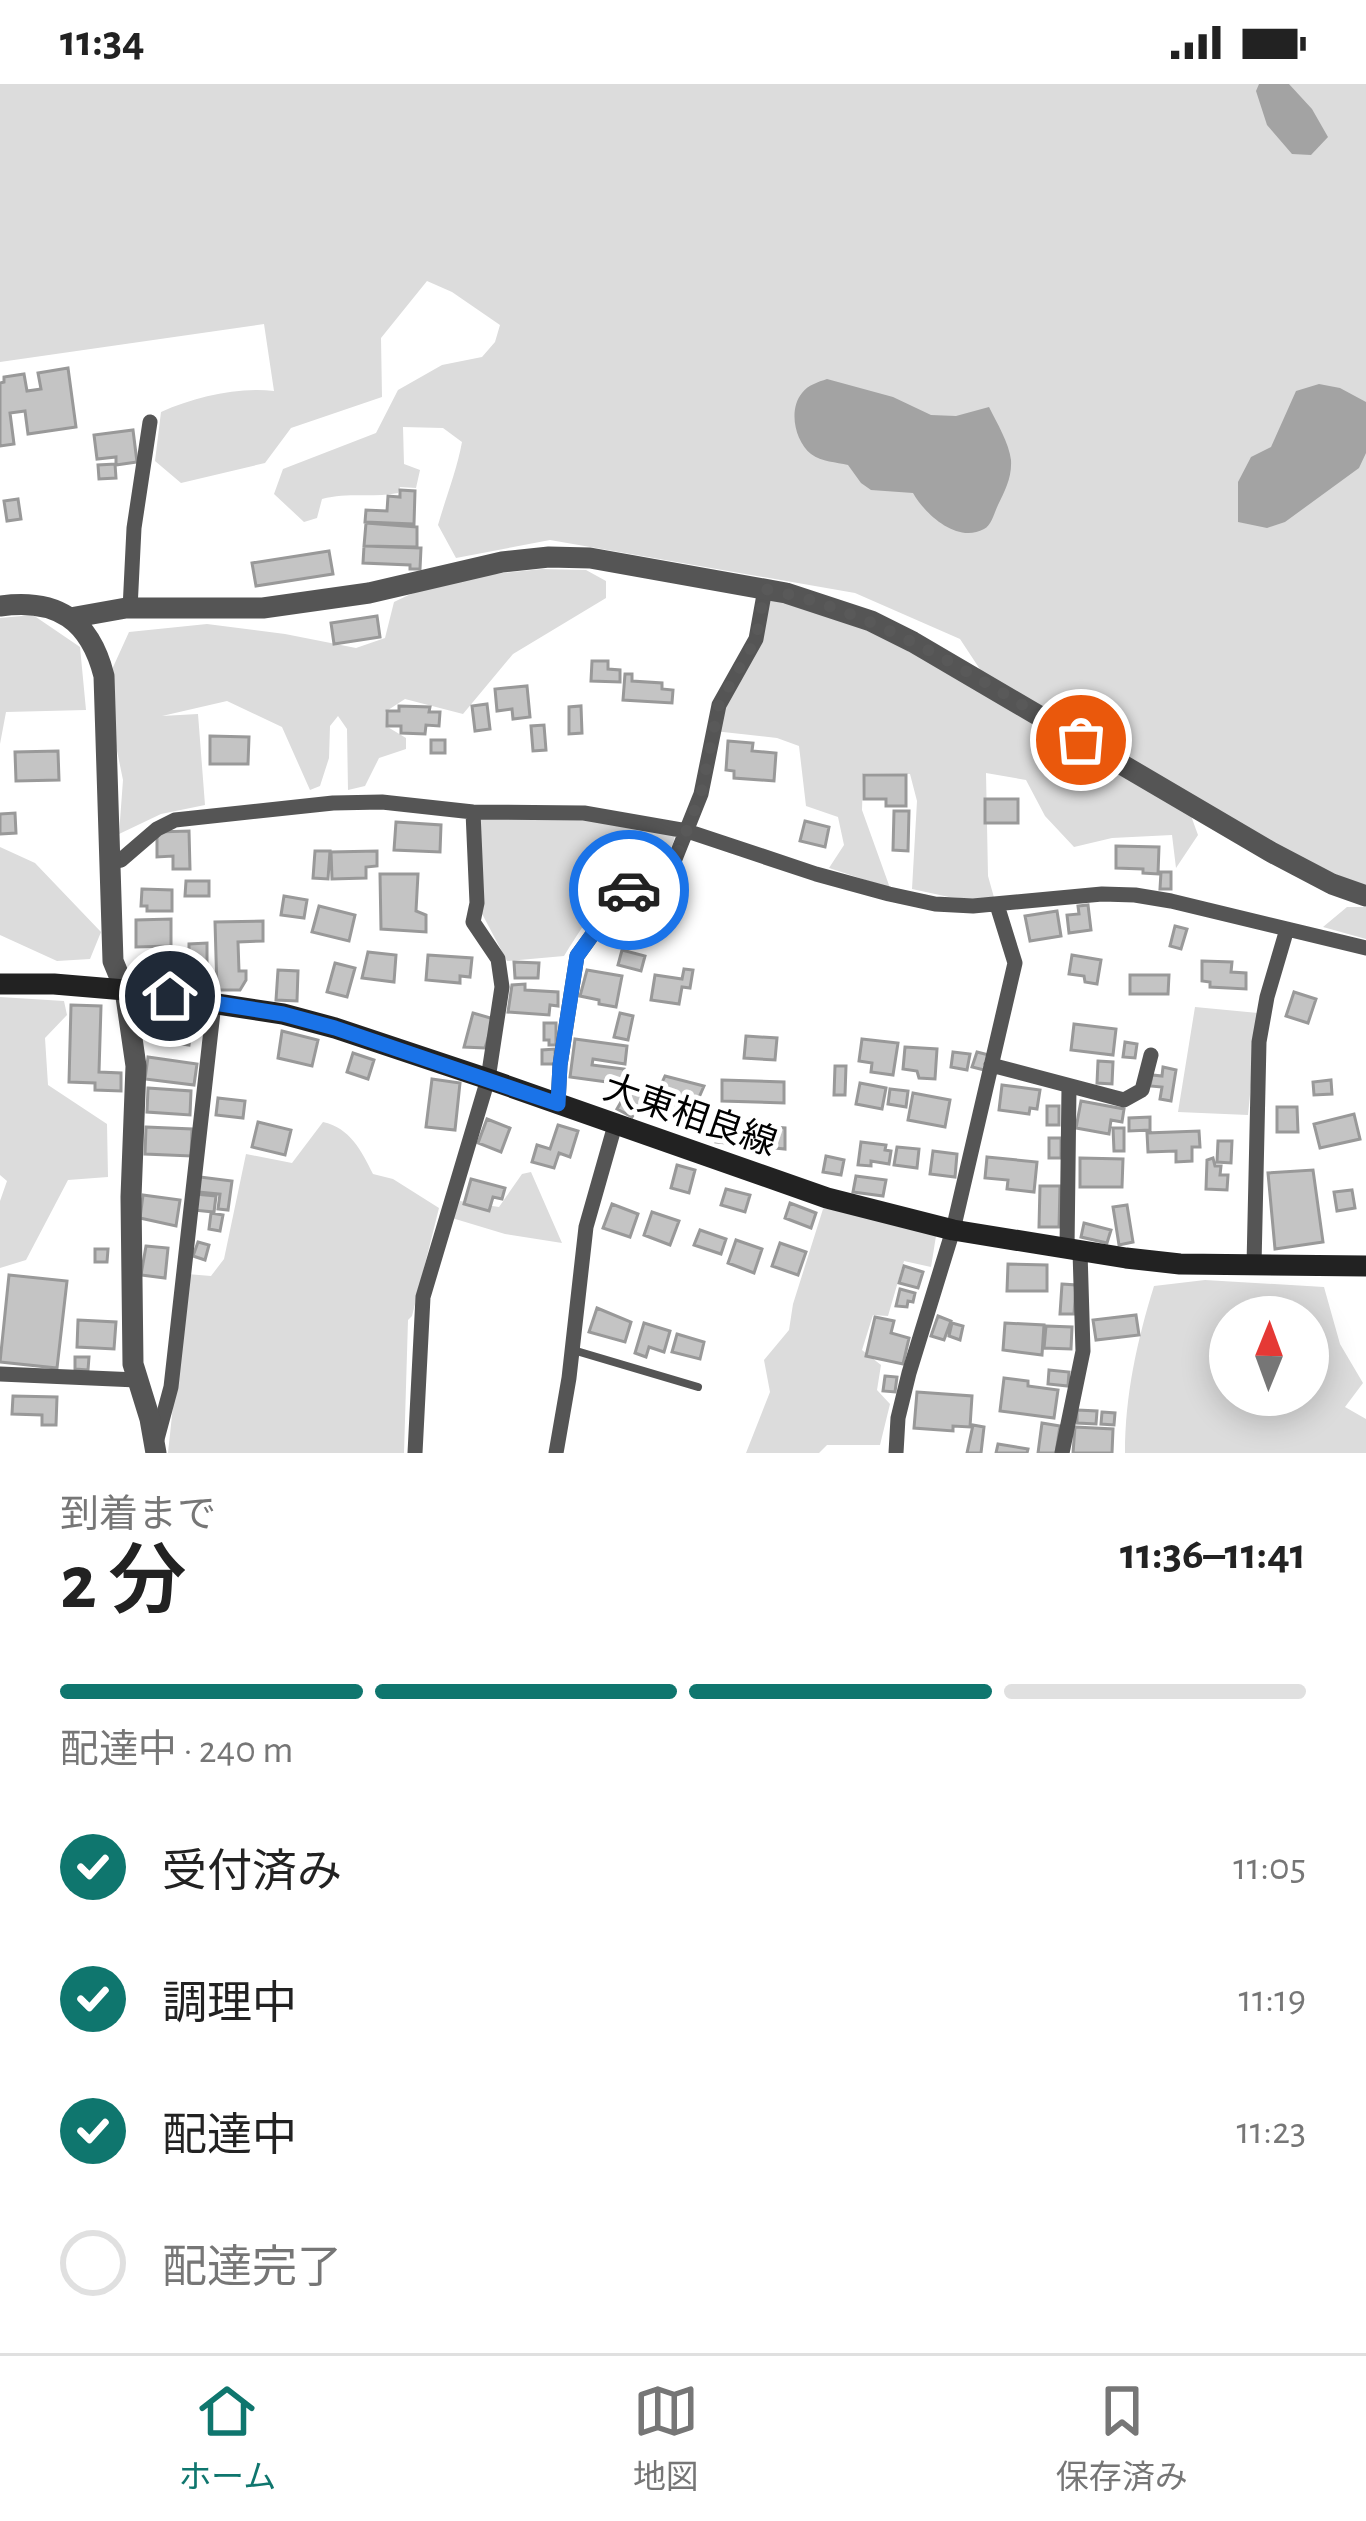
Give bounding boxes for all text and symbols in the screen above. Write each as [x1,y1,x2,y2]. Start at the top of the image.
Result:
text: 11:34 [60,19,145,64]
pin [1030,689,1132,791]
icon: bag [1048,707,1114,773]
courier [569,830,689,950]
icon: car [596,857,662,923]
pin [119,945,221,1047]
icon: home [137,963,203,1029]
street label: 大東相良線 [599,1068,782,1162]
north arrow [1209,1296,1329,1416]
map controls [1209,1296,1329,1416]
text: 到着まで [60,1496,216,1535]
text: 11:36–11:41 [1120,1532,1306,1577]
text: 2 分 [60,1545,187,1623]
text: 配達中 · 240 m [60,1731,294,1770]
icon: check [60,1834,126,1900]
text: 11:05 [1233,1848,1306,1887]
text: 受付済み [162,1850,342,1895]
icon: check [60,1966,126,2032]
text: 11:19 [1238,1980,1306,2019]
text: 調理中 [162,1982,297,2027]
icon: check [60,2098,126,2164]
text: 11:23 [1236,2112,1306,2151]
text: 配達中 [162,2114,297,2159]
text: 配達完了 [162,2246,342,2291]
tab: ホーム [178,2378,276,2499]
tab: 地図 [633,2378,699,2499]
tab: 保存済み [1056,2378,1188,2499]

